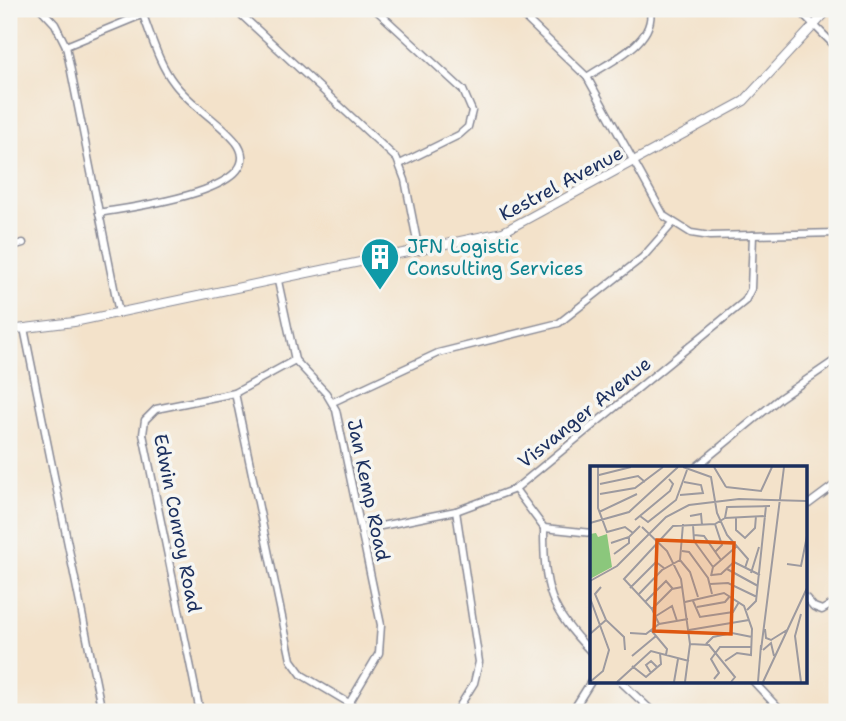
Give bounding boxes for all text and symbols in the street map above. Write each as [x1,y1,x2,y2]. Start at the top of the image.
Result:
street label: Kestrel Avenue [495,140,628,227]
place label: JFN Logistic Consulting Services [407,234,583,281]
building icon: JFN Logistic Consulting Services [359,236,401,291]
street label: Visvanger Avenue [513,351,656,474]
street label: Jan Kemp Road [341,417,396,563]
street label: Edwin Conroy Road [148,432,207,614]
inset map [590,466,808,682]

